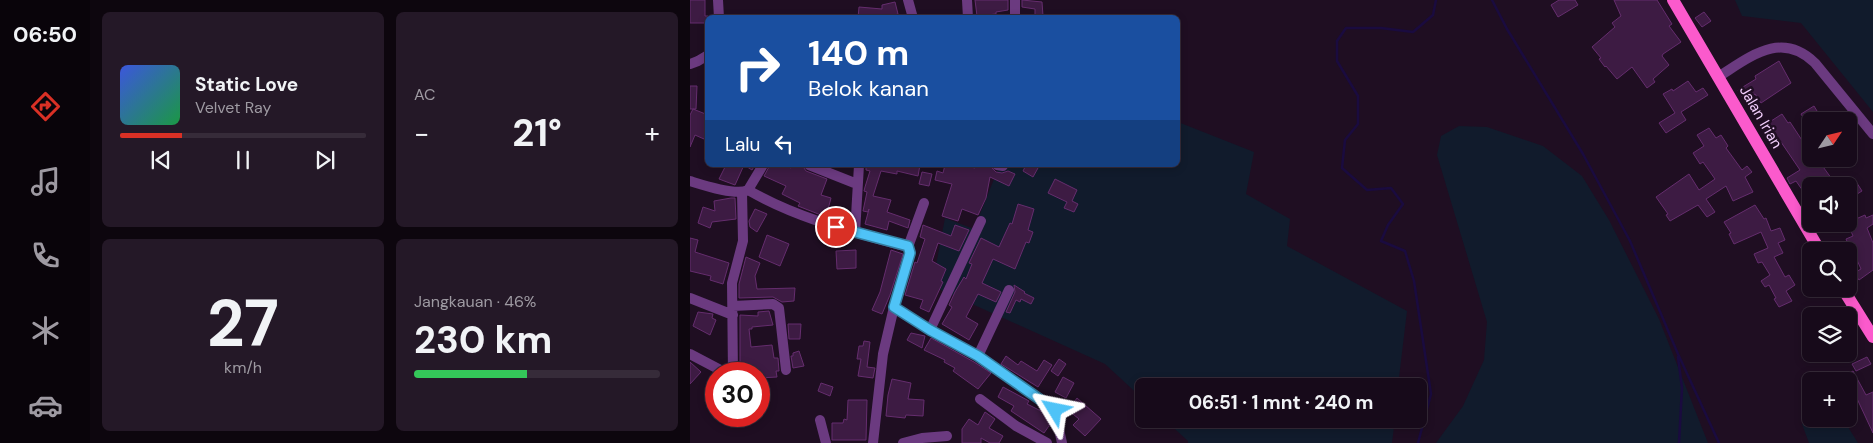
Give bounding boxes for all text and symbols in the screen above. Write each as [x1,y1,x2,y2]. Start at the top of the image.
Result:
text: 06:50 [13,20,77,49]
text: 140 m [808,30,909,76]
icon: right [725,35,790,100]
text: Static Love [195,72,298,97]
text: Belok kanan [808,74,929,103]
street label: Jalan Irian [1735,82,1787,152]
text: AC [414,84,435,105]
icon: directions [28,89,63,124]
text: Velvet Ray [195,97,271,118]
text: 21° [512,108,562,158]
north arrow [1802,112,1858,168]
map controls [1802,112,1857,427]
text: − [414,115,429,152]
text: + [645,115,660,152]
icon: left [770,130,798,158]
text: Lalu [725,132,760,157]
icon: previous [147,146,175,174]
icon: pause [229,146,257,174]
icon: next [311,146,339,174]
icon: music [28,164,63,199]
button: sound [1802,177,1857,232]
pin [815,206,857,248]
icon: arrive [822,213,850,241]
icon: phone [28,238,63,273]
button: search [1802,242,1857,297]
text: 27 [207,282,279,366]
text: Jangkauan · 46% [414,291,536,312]
button: layers [1802,307,1857,362]
icon: climate [28,313,63,348]
text: 230 km [414,315,552,365]
text: km/h [224,357,262,378]
speed limit sign: 30 [705,362,770,427]
button: + [1802,372,1857,427]
position arrow [1028,383,1080,435]
icon: car [28,388,63,423]
text: 06:51 · 1 mnt · 240 m [1189,390,1373,415]

